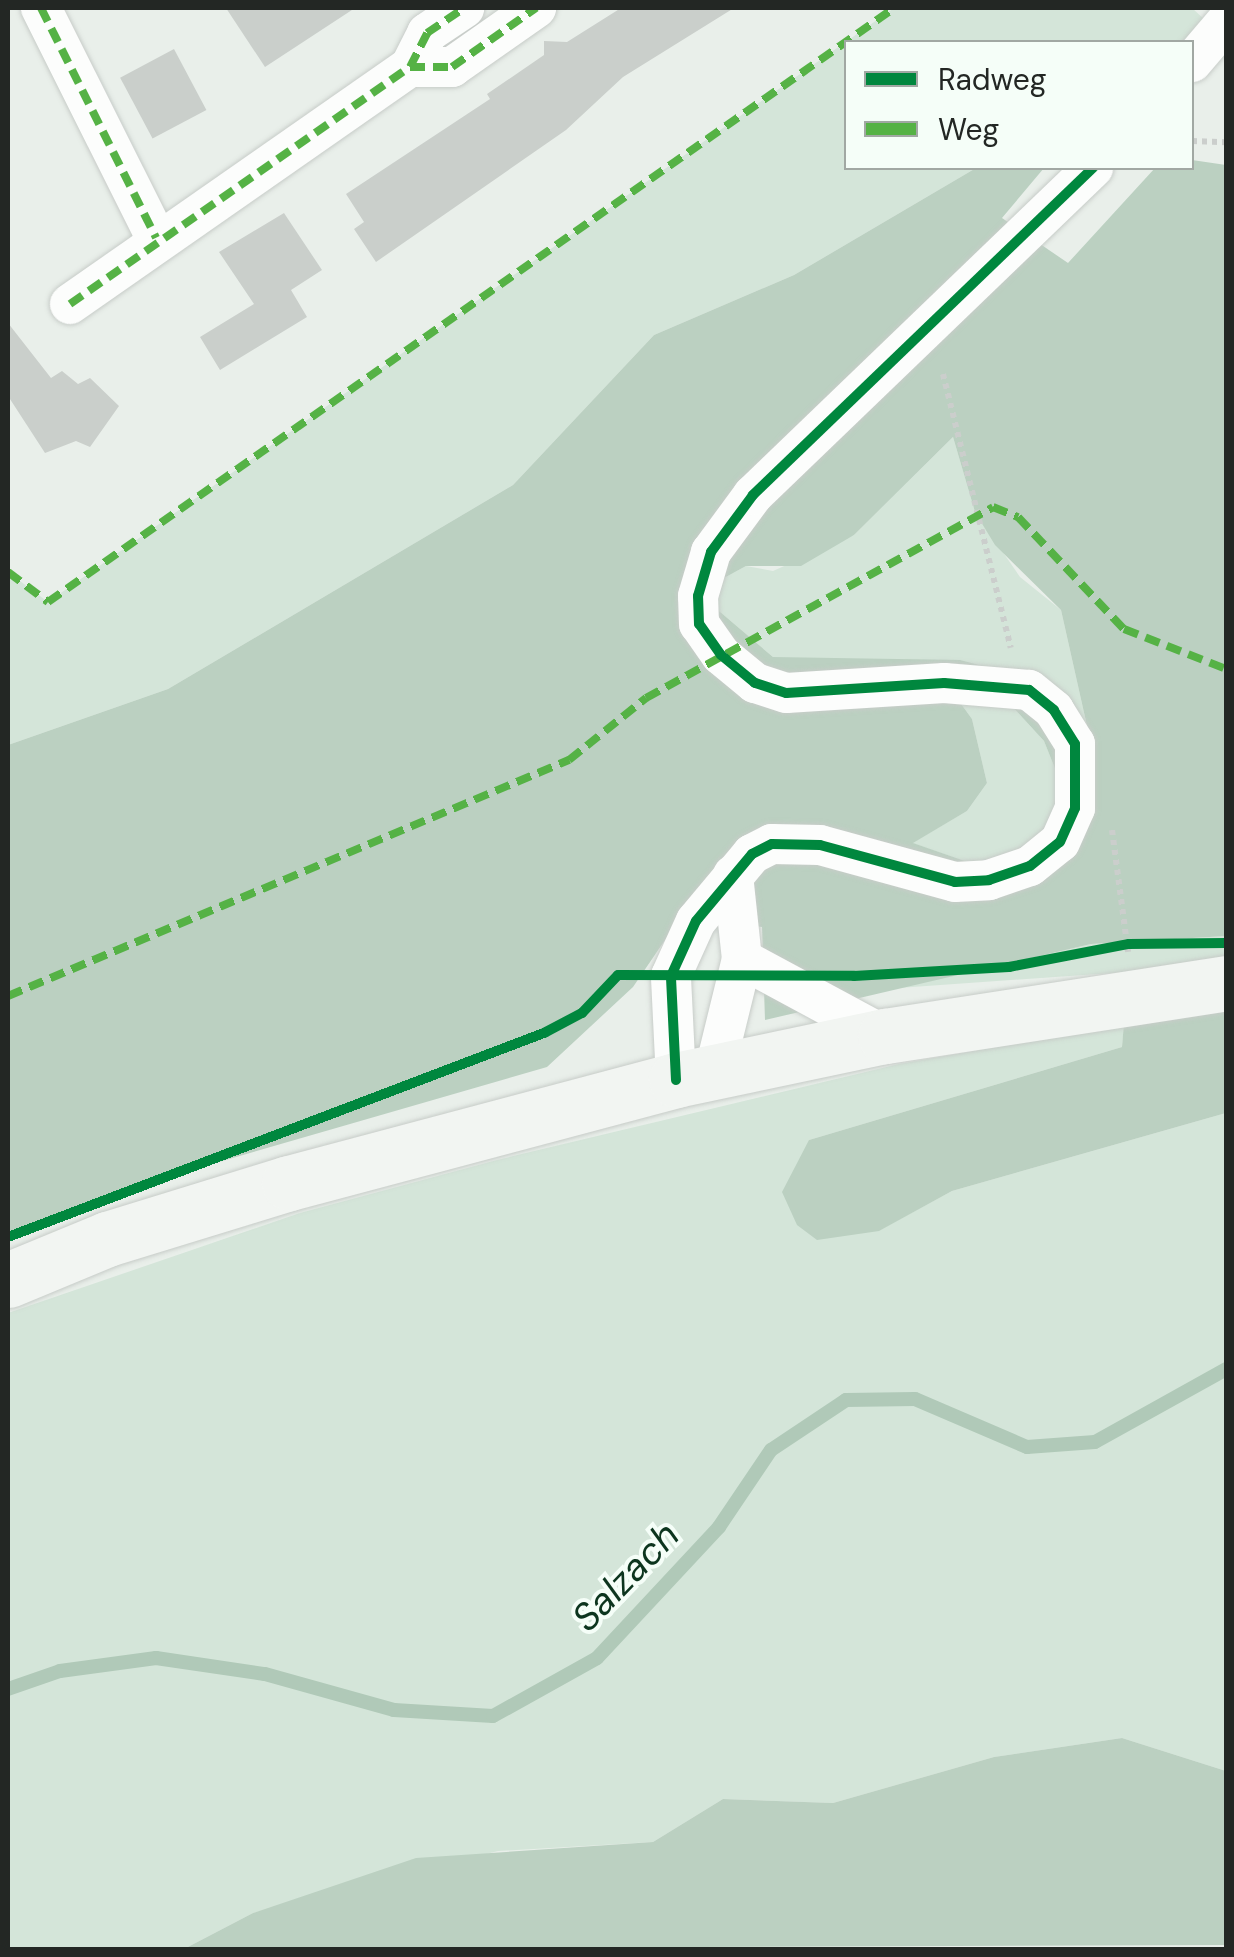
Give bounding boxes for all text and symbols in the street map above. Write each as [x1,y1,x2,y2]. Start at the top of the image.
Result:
legend [844,40,1194,170]
text: Radweg [938,60,1047,99]
text: Weg [938,110,999,149]
water label: Salzach [563,1513,689,1641]

